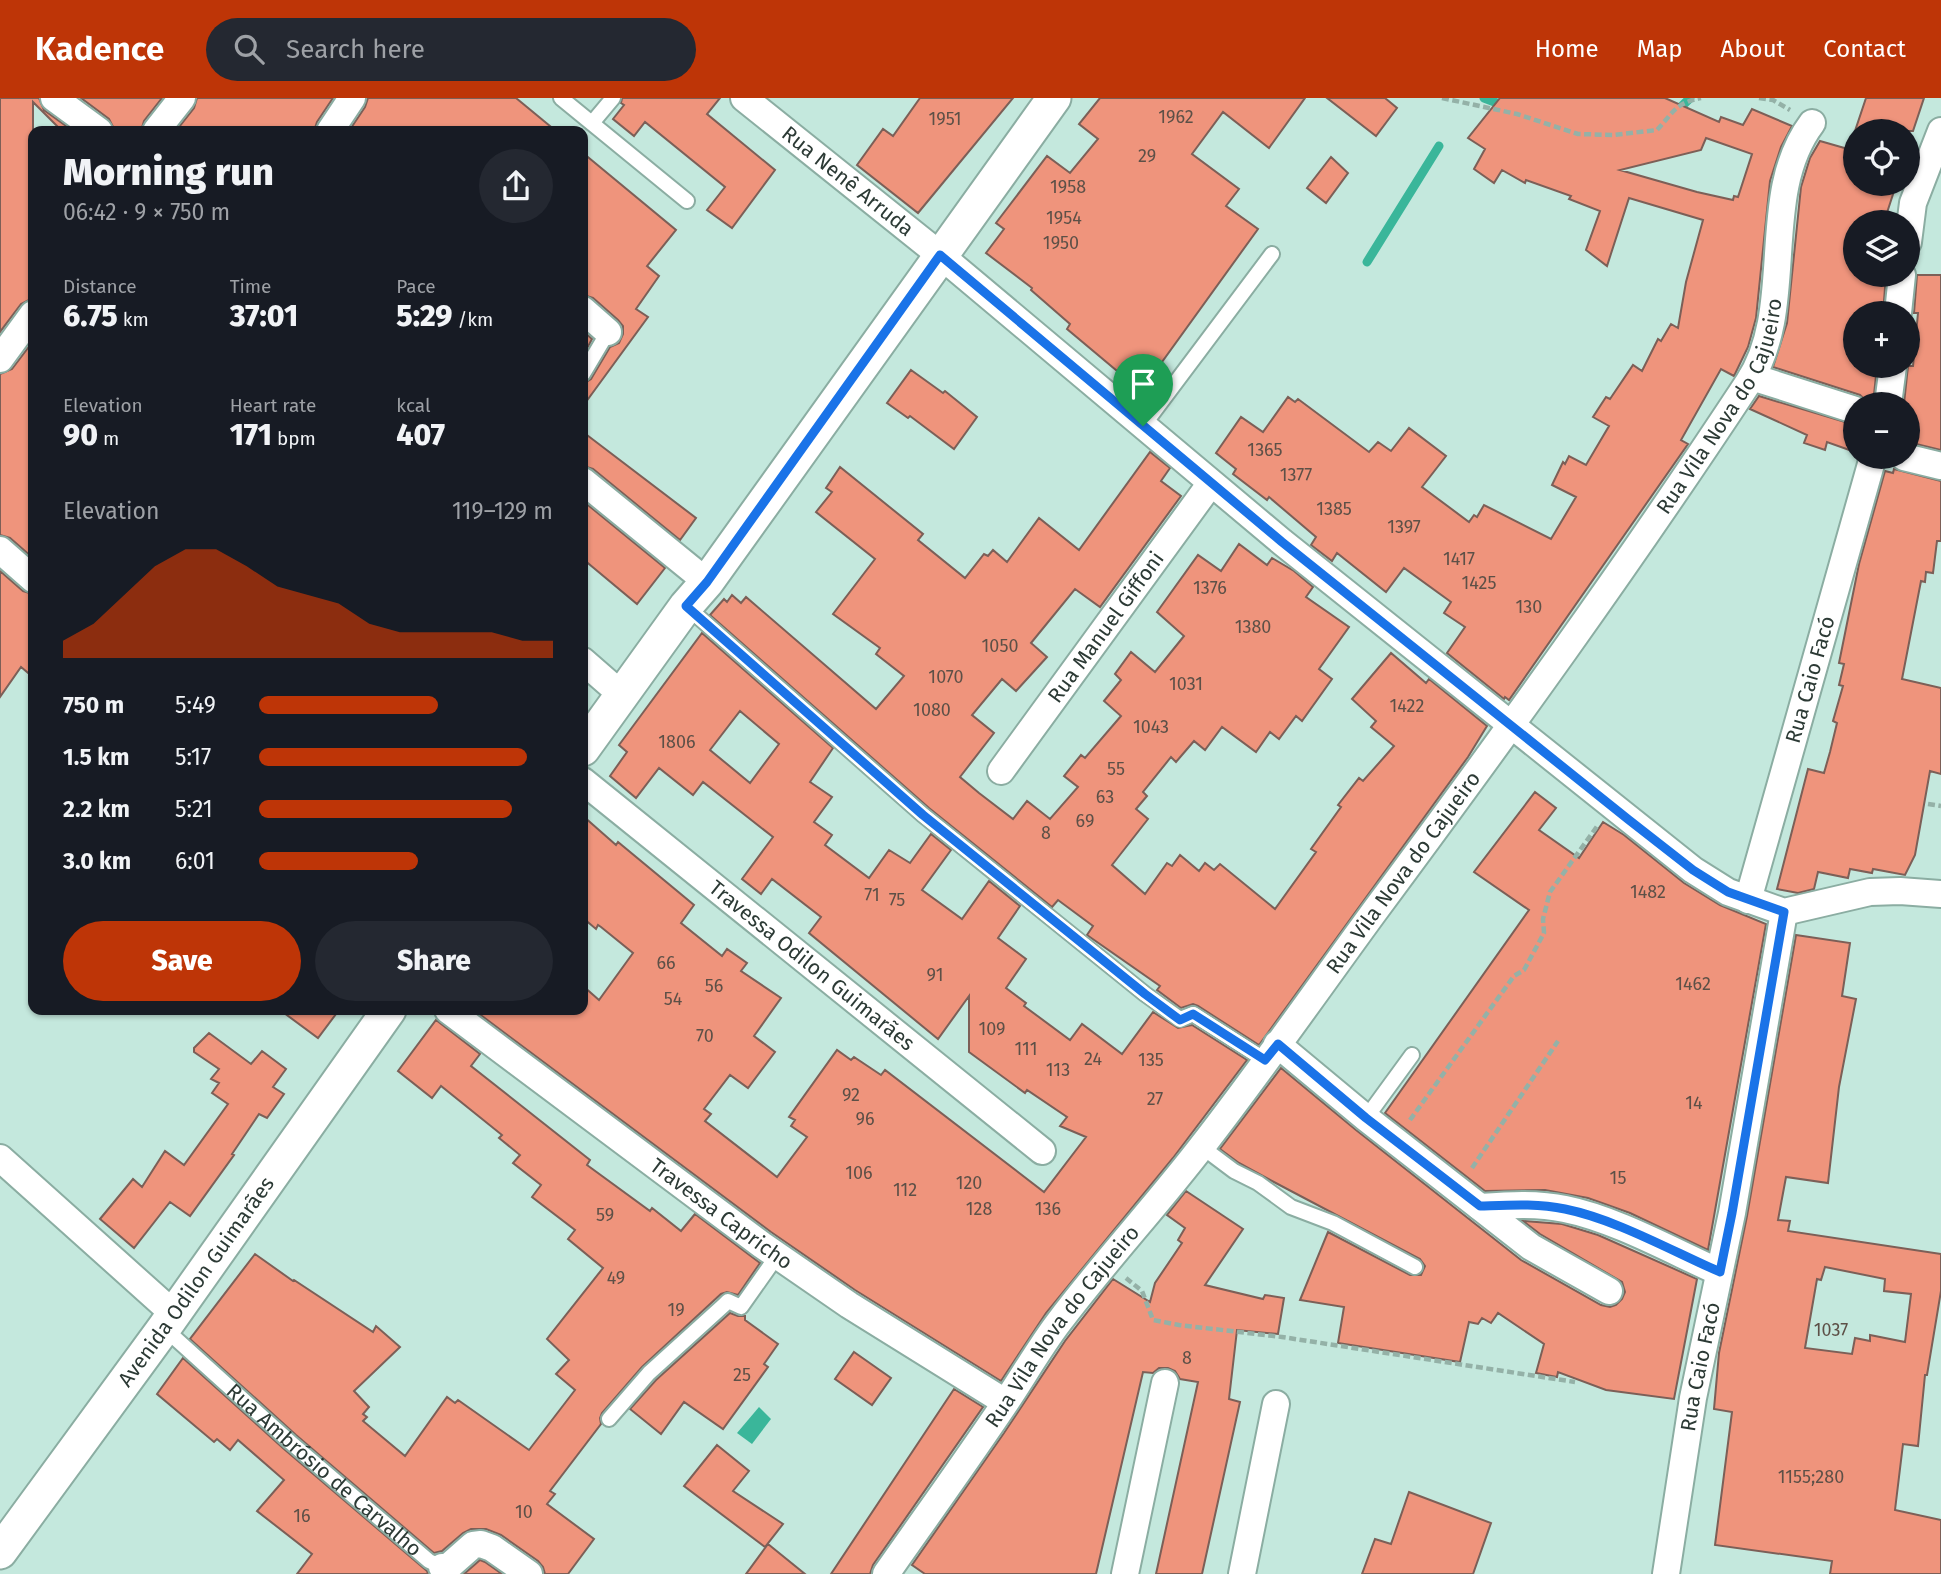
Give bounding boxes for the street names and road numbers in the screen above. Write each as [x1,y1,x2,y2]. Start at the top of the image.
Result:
street label: Rua Nenê Arruda [777,120,919,242]
street label: Rua Vila Nova do Cajueiro [1651,297,1787,519]
street label: Rua Manuel Giffoni [1042,546,1170,708]
street label: Rua Caio Facó [1780,613,1841,746]
street label: Rua Vila Nova do Cajueiro [1320,766,1486,979]
street label: Travessa Odilon Guimarães [704,875,920,1056]
street label: Travessa Capricho [645,1153,798,1275]
street label: Avenida Odilon Guimarães [112,1172,280,1392]
street label: Rua Vila Nova do Cajueiro [980,1220,1145,1433]
street label: Rua Caio Facó [1675,1300,1726,1433]
street label: Rua Ambrósio de Carvalho [221,1378,427,1562]

